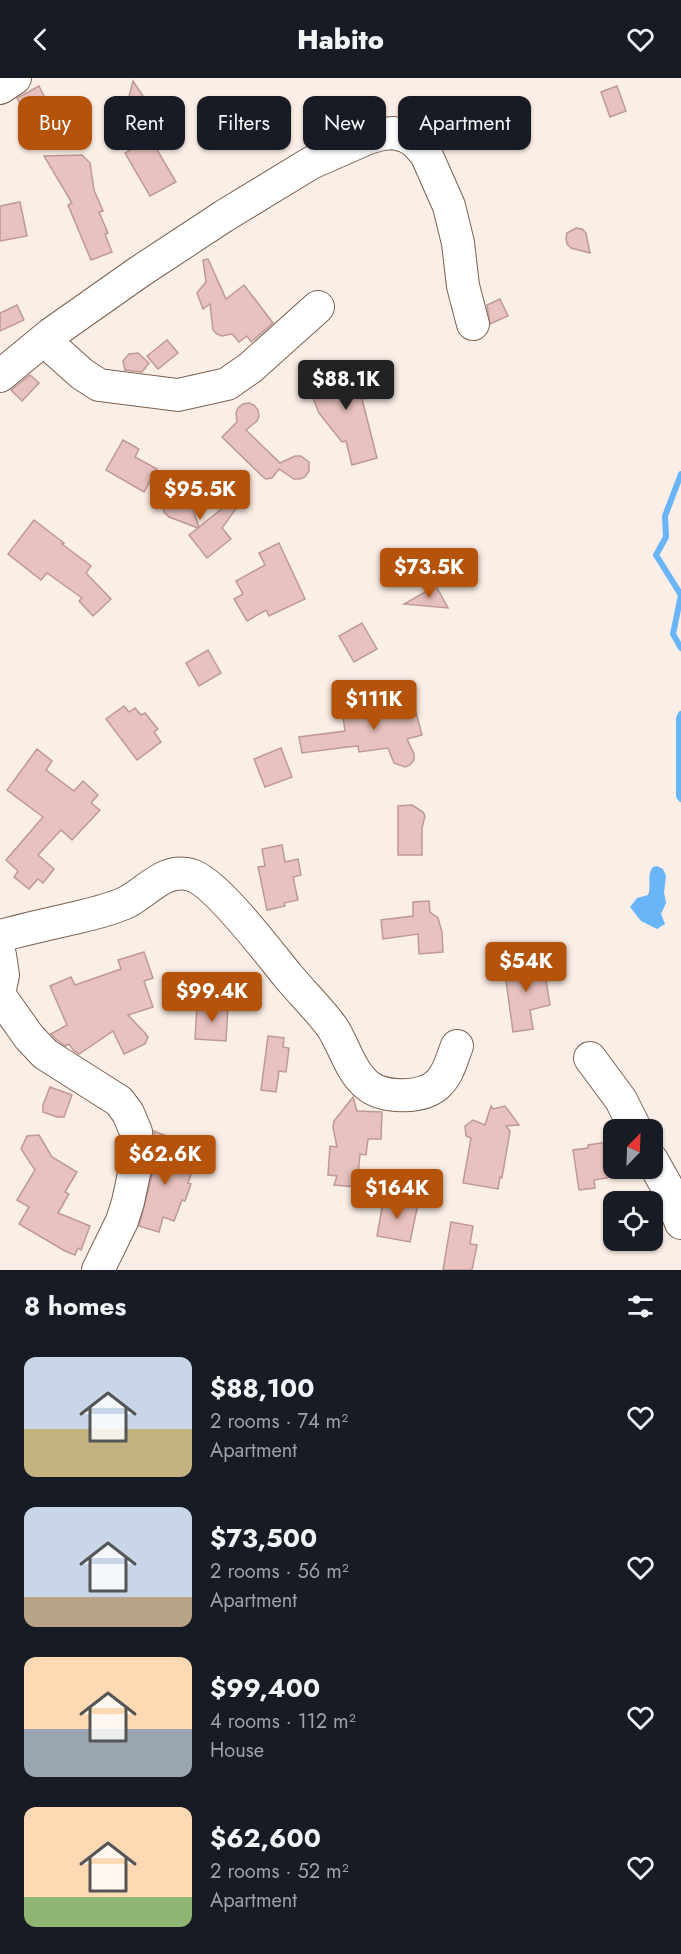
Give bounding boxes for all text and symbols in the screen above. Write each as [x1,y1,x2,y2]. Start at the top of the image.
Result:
text: Habito [297,20,384,59]
icon: back [24,23,57,56]
icon: heart [624,23,657,56]
chip: Buy [18,96,92,150]
chip: Rent [104,96,185,150]
chip: Filters [197,96,291,150]
chip: New [303,96,386,150]
chip: Apartment [398,96,531,150]
pin: $88.1K [297,360,395,411]
text: $88.1K [312,365,380,394]
pin: $95.5K [151,470,249,521]
text: $95.5K [164,475,236,504]
pin: $73.5K [380,548,478,599]
text: $73.5K [394,553,464,582]
pin: $111K [332,680,416,731]
text: $111K [346,685,402,714]
pin: $54K [490,942,562,993]
text: $54K [499,947,553,976]
pin: $99.4K [163,972,261,1023]
text: $99.4K [176,977,248,1006]
north arrow [603,1119,663,1179]
map controls [603,1119,663,1251]
pin: $62.6K [116,1135,214,1186]
text: $62.6K [129,1140,201,1169]
pin: $164K [355,1169,439,1220]
text: $164K [365,1174,429,1203]
button: locate [603,1191,663,1251]
text: 8 homes [24,1287,126,1325]
icon: filters [624,1290,657,1323]
text: $88,100 [210,1369,314,1407]
icon: home [72,1381,144,1453]
icon: heart [624,1401,657,1434]
text: 2 rooms · 74 m² [210,1407,348,1436]
text: Apartment [210,1436,297,1465]
text: $73,500 [210,1519,317,1557]
icon: home [72,1531,144,1603]
icon: heart [624,1551,657,1584]
text: 2 rooms · 56 m² [210,1557,349,1586]
text: Apartment [210,1586,297,1615]
text: $99,400 [210,1669,320,1707]
icon: home [72,1681,144,1753]
icon: heart [624,1701,657,1734]
text: 4 rooms · 112 m² [210,1707,356,1736]
text: House [210,1736,264,1765]
text: $62,600 [210,1819,321,1857]
icon: home [72,1831,144,1903]
icon: heart [624,1851,657,1884]
text: 2 rooms · 52 m² [210,1857,349,1886]
text: Apartment [210,1886,297,1915]

